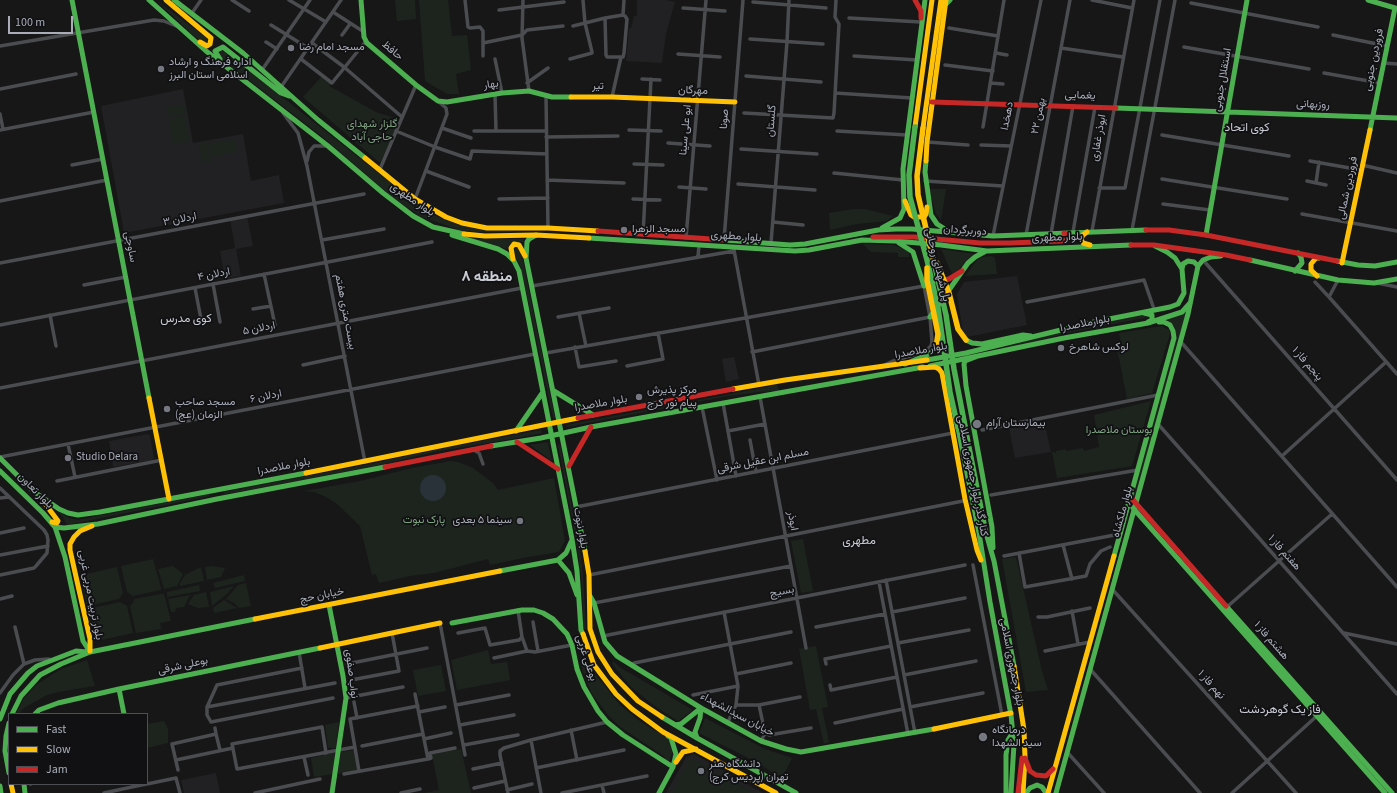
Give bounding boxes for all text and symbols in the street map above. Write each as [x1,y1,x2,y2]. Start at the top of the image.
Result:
scale bar [10,8,75,34]
text: 100 m [15,14,45,31]
street label: فروردین جنوبی [1361,28,1387,92]
street label: حافظ [379,38,405,64]
place label: مسجد امام رضا [299,41,365,55]
marker: مسجد امام رضا [286,43,296,53]
street label: استقلال جنوبی [1211,47,1235,113]
place label: اداره فرهنگ و ارشاد اسلامی استان البرز [169,56,251,82]
marker: اداره فرهنگ و ارشاد اسلامی استان البرز [156,64,166,74]
street label: بهار [482,77,500,93]
street label: تیر [592,80,604,94]
street label: مهرگان [678,84,708,98]
street label: یغمایی [1064,89,1096,103]
street label: ۲۲ بهمن [1029,97,1049,135]
street label: روزبهانی [1296,98,1330,112]
street label: دهخدا [999,101,1017,131]
street label: ابو علی سینا [677,104,695,156]
street label: گلستان [764,104,780,138]
street label: صونا [718,109,732,129]
street label: ابوذر غفاری [1088,113,1110,163]
park label: گلزار شهدای حاجی آباد [347,118,397,144]
district label: کوی اتحاد [1224,121,1270,135]
street label: فروردین شمالی [1335,155,1361,221]
street label: بلوار مطهری [387,180,437,220]
street label: اردلان ۳ [162,210,198,230]
place label: مسجد الزهرا [632,223,685,237]
street label: دوربرگردان [943,223,987,239]
marker: مسجد الزهرا [619,225,629,235]
street label: پل شهدای روحانی [922,227,952,303]
street label: بلوار مطهری [710,229,762,245]
street label: ساوجی [121,231,139,263]
street label: بلوار مطهری [1031,231,1083,245]
street label: اردلان ۴ [197,265,231,285]
district label: منطقه ۸ [462,269,512,287]
street label: بیست متری هفتم [331,273,359,351]
district label: کوی مدرس [160,312,212,326]
street label: بلوارملاصدرا [1059,313,1111,335]
street label: اردلان ۵ [241,319,277,339]
street label: بلوار ملاصدرا [894,340,948,362]
place label: لوکس شاهرخ [1069,341,1129,355]
marker: لوکس شاهرخ [1056,343,1066,353]
street label: پنجم فاز ۱ [1289,344,1325,384]
place label: مرکز پذیرش پیام نور کرج [647,384,697,410]
street label: اردلان ۶ [249,387,283,407]
marker: مرکز پذیرش پیام نور کرج [634,392,644,402]
street label: بلوار ملاصدرا [574,393,628,415]
place label: مسجد صاحب الزمان (عج) [175,396,235,422]
marker: مسجد صاحب الزمان (عج) [162,404,172,414]
street label: کنار گذر بلوار جمهوری اسلامی [954,414,990,538]
place label: بیمارستان آرام [986,417,1045,431]
marker: بیمارستان آرام [971,418,983,430]
park label: بوستان ملاصدرا [1086,424,1152,438]
street label: مسلم ابن عقیل شرقی [716,446,810,476]
place label: Studio Delara [76,451,138,465]
marker: Studio Delara [63,453,73,463]
street label: بلوار ملاصدرا [257,455,311,479]
street label: بلوار تعاون [14,470,56,512]
street label: بلوار ملکشاه [1110,485,1136,539]
street label: بلوار نبوت [570,506,590,550]
street label: ابوذر [784,510,800,532]
park label: پارک نبوت [403,514,445,528]
place label: سینما ۵ بعدی [452,514,512,528]
marker: سینما ۵ بعدی [515,516,525,526]
street label: هفتم فاز ۱ [1265,533,1303,573]
district label: مطهری [842,534,876,548]
street label: بلوار تربیت مربی غربی [75,549,105,641]
street label: بسیج [769,583,795,601]
street label: خیابان حج [299,585,345,607]
street label: بلوار جمهوری اسلامی [996,617,1026,707]
street label: هشتم فاز ۱ [1251,619,1291,663]
street label: بوعلی غربی [572,633,600,683]
street label: نواب صفوی [341,649,361,699]
street label: بوعلی شرقی [157,654,209,678]
street label: نهم فاز ۱ [1194,668,1228,702]
street label: خیابان سیدالشهداء [698,690,776,740]
district label: فاز یک گوهردشت [1239,703,1321,717]
legend [8,713,148,785]
text: Fast [46,721,66,738]
place label: درمانگاه سید الشهدا [992,724,1042,750]
marker: درمانگاه سید الشهدا [977,731,989,743]
text: Slow [46,741,71,758]
place label: دانشگاه هنر تهران (پردیس کرج) [709,758,788,784]
text: Jam [46,761,68,778]
marker: دانشگاه هنر تهران (پردیس کرج) [696,766,706,776]

